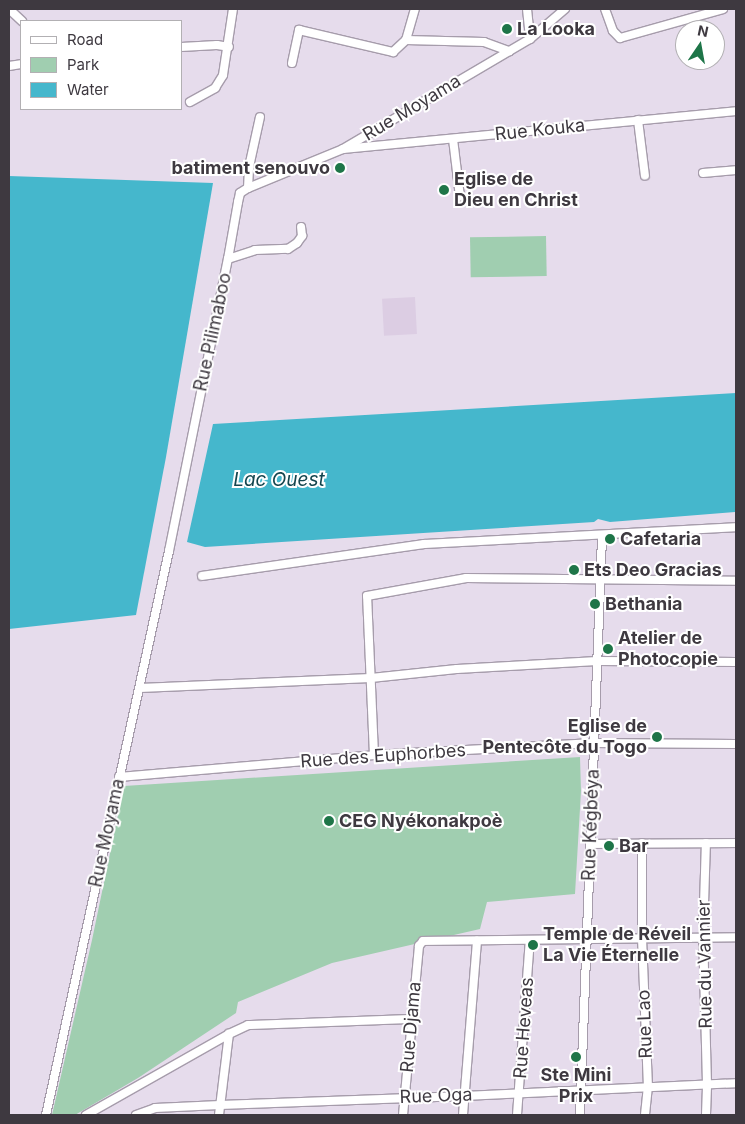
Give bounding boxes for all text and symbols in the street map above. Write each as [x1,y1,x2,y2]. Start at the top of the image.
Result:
place label: La Looka [517,18,595,40]
legend [20,20,182,110]
north arrow [675,20,725,70]
text: N [696,21,710,40]
marker: La Looka [501,23,513,35]
text: Road [67,30,103,49]
text: Park [67,55,99,74]
street label: Rue Moyama [359,70,465,146]
text: Water [67,80,109,99]
street label: Rue Kouka [494,115,586,145]
place label: batiment senouvo [172,157,330,179]
marker: batiment senouvo [334,162,346,174]
place label: Eglise de Dieu en Christ [454,169,578,212]
marker: Eglise de Dieu en Christ [438,184,450,196]
street label: Rue Pilimaboo [190,271,236,393]
water label: Lac Ouest [233,469,325,491]
place label: Cafetaria [620,528,701,550]
marker: Cafetaria [604,533,616,545]
place label: Ets Deo Gracias [584,559,722,581]
marker: Ets Deo Gracias [568,564,580,576]
place label: Bethania [605,593,682,615]
marker: Bethania [589,598,601,610]
place label: Atelier de Photocopie [618,628,718,670]
marker: Atelier de Photocopie [602,643,614,655]
place label: Eglise de Pentecôte du Togo [483,716,647,759]
marker: Eglise de Pentecôte du Togo [651,731,663,743]
street label: Rue des Euphorbes [300,739,466,773]
street label: Rue Kégbéya [578,769,604,881]
street label: Rue Moyama [85,777,129,889]
place label: CEG Nyékonakpoè [339,810,502,832]
marker: CEG Nyékonakpoè [323,815,335,827]
place label: Bar [619,835,649,857]
marker: Bar [603,840,615,852]
street label: Rue du Vannier [693,899,717,1029]
place label: Temple de Réveil La Vie Éternelle [543,924,691,966]
marker: Temple de Réveil La Vie Éternelle [527,939,539,951]
street label: Rue Heveas [510,977,538,1079]
street label: Rue Djama [396,981,426,1073]
street label: Rue Lao [633,989,657,1059]
marker: Ste Mini Prix [570,1051,582,1063]
place label: Ste Mini Prix [541,1065,611,1108]
street label: Rue Oga [399,1084,473,1108]

